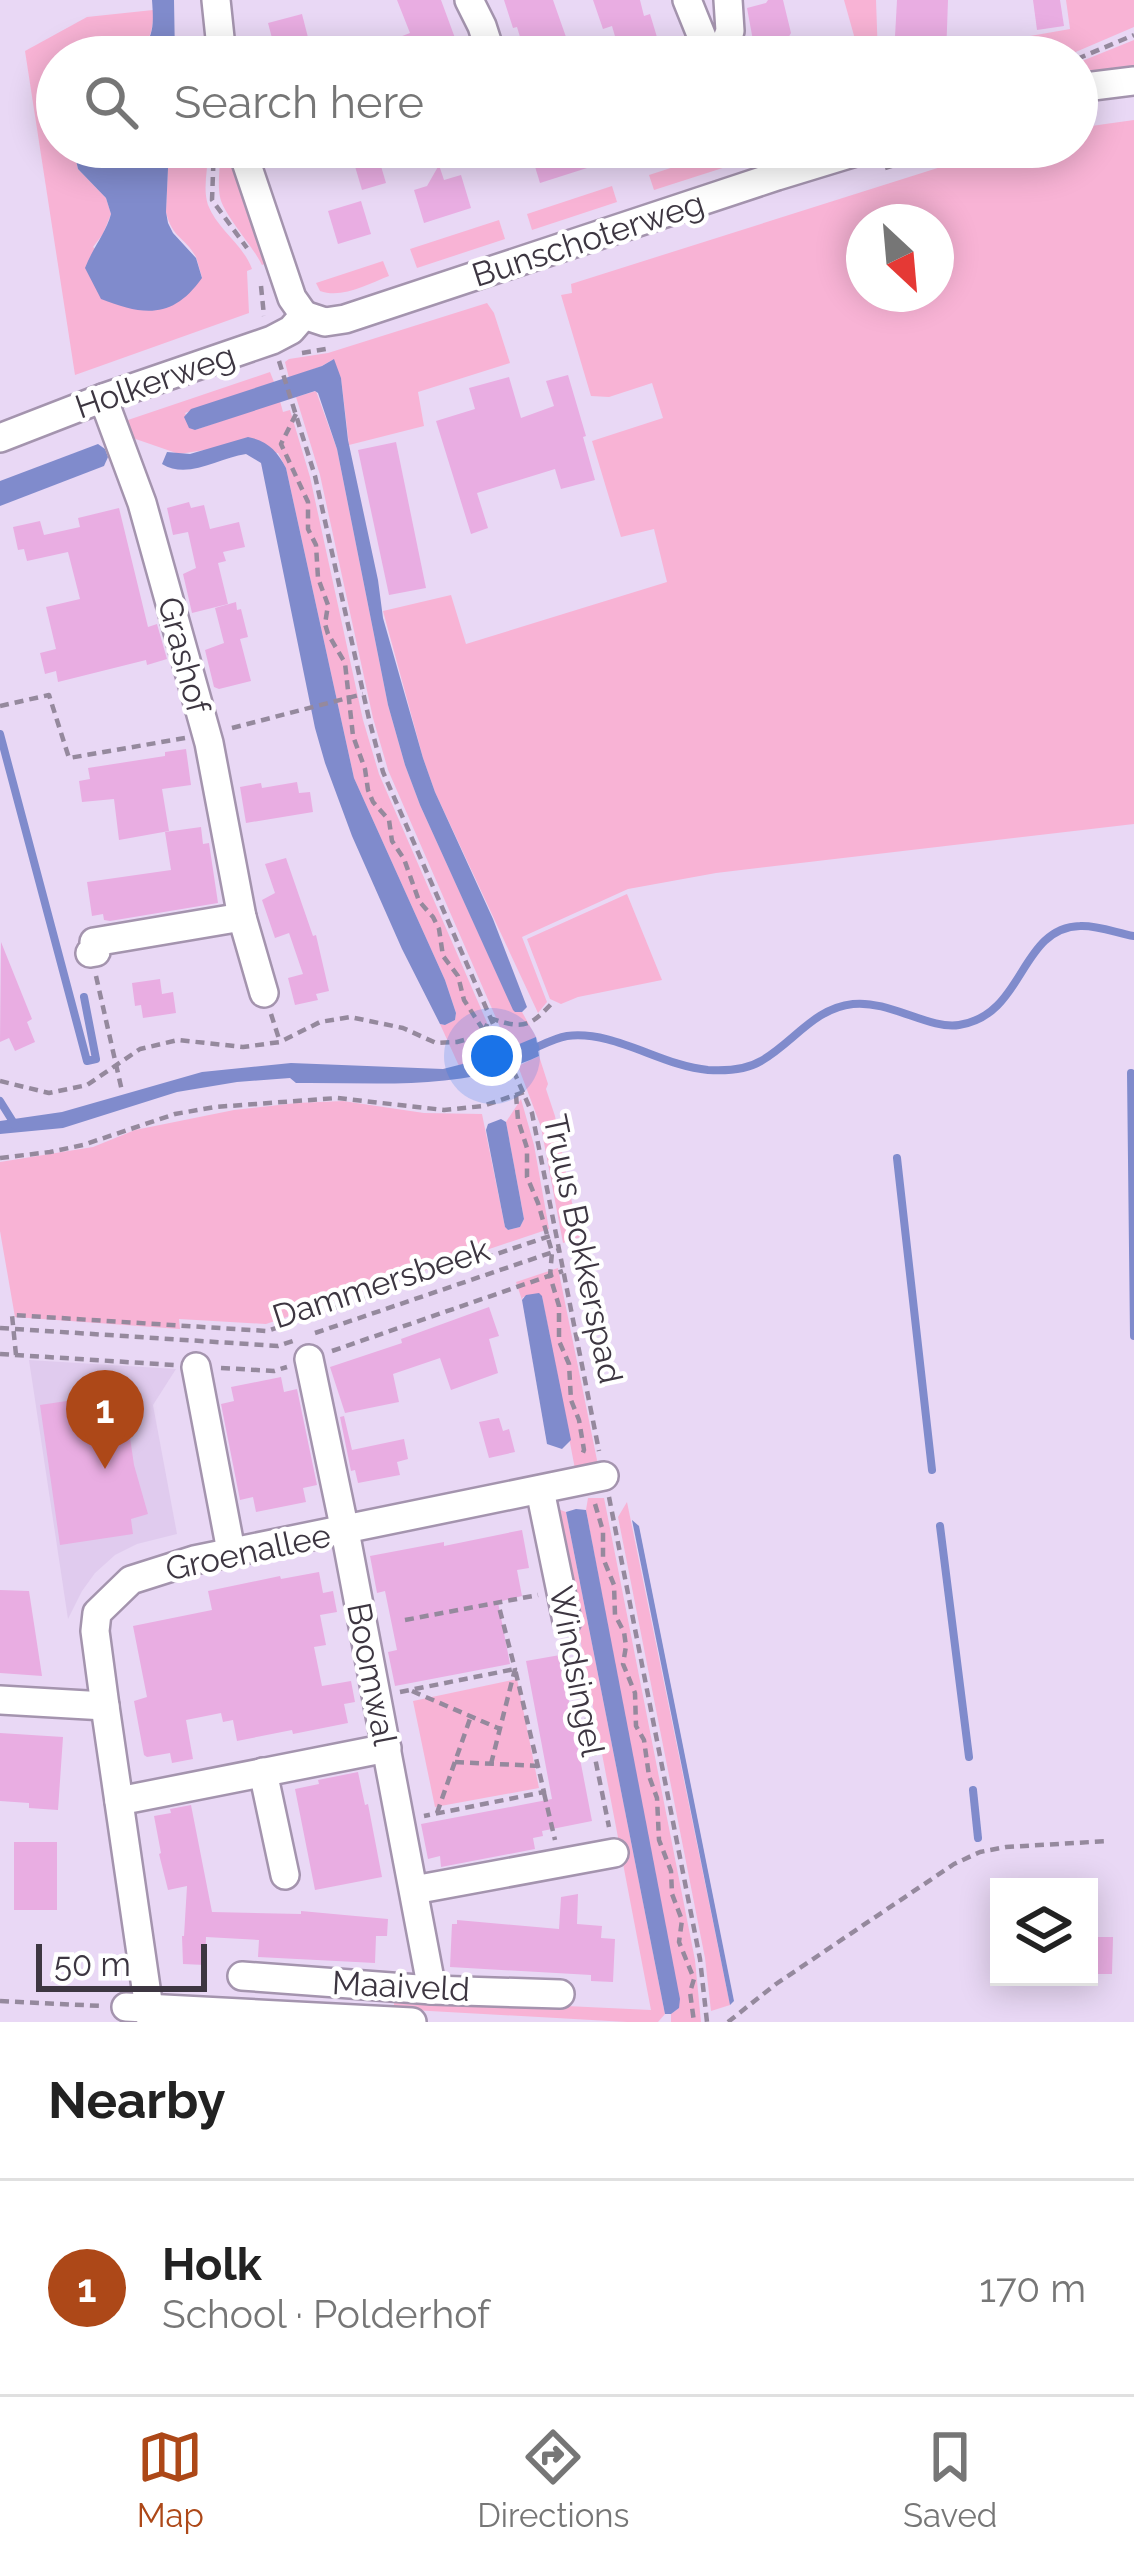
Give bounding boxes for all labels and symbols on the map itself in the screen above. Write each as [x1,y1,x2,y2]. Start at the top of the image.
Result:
street label: Bunschoterweg [467,183,709,295]
north arrow [846,204,954,312]
street label: Holkerweg [70,336,240,426]
street label: Grashof [150,593,218,718]
your location [462,1026,522,1086]
street label: Truus Bokkerspad [535,1111,631,1387]
street label: Dammersbeek [268,1229,495,1336]
pin: 1 [66,1370,144,1469]
street label: Groenallee [162,1516,334,1588]
street label: Windsingel [541,1583,613,1760]
street label: Boomwal [339,1599,405,1750]
scale bar [36,1938,207,1991]
street label: Maaiveld [331,1963,471,2009]

